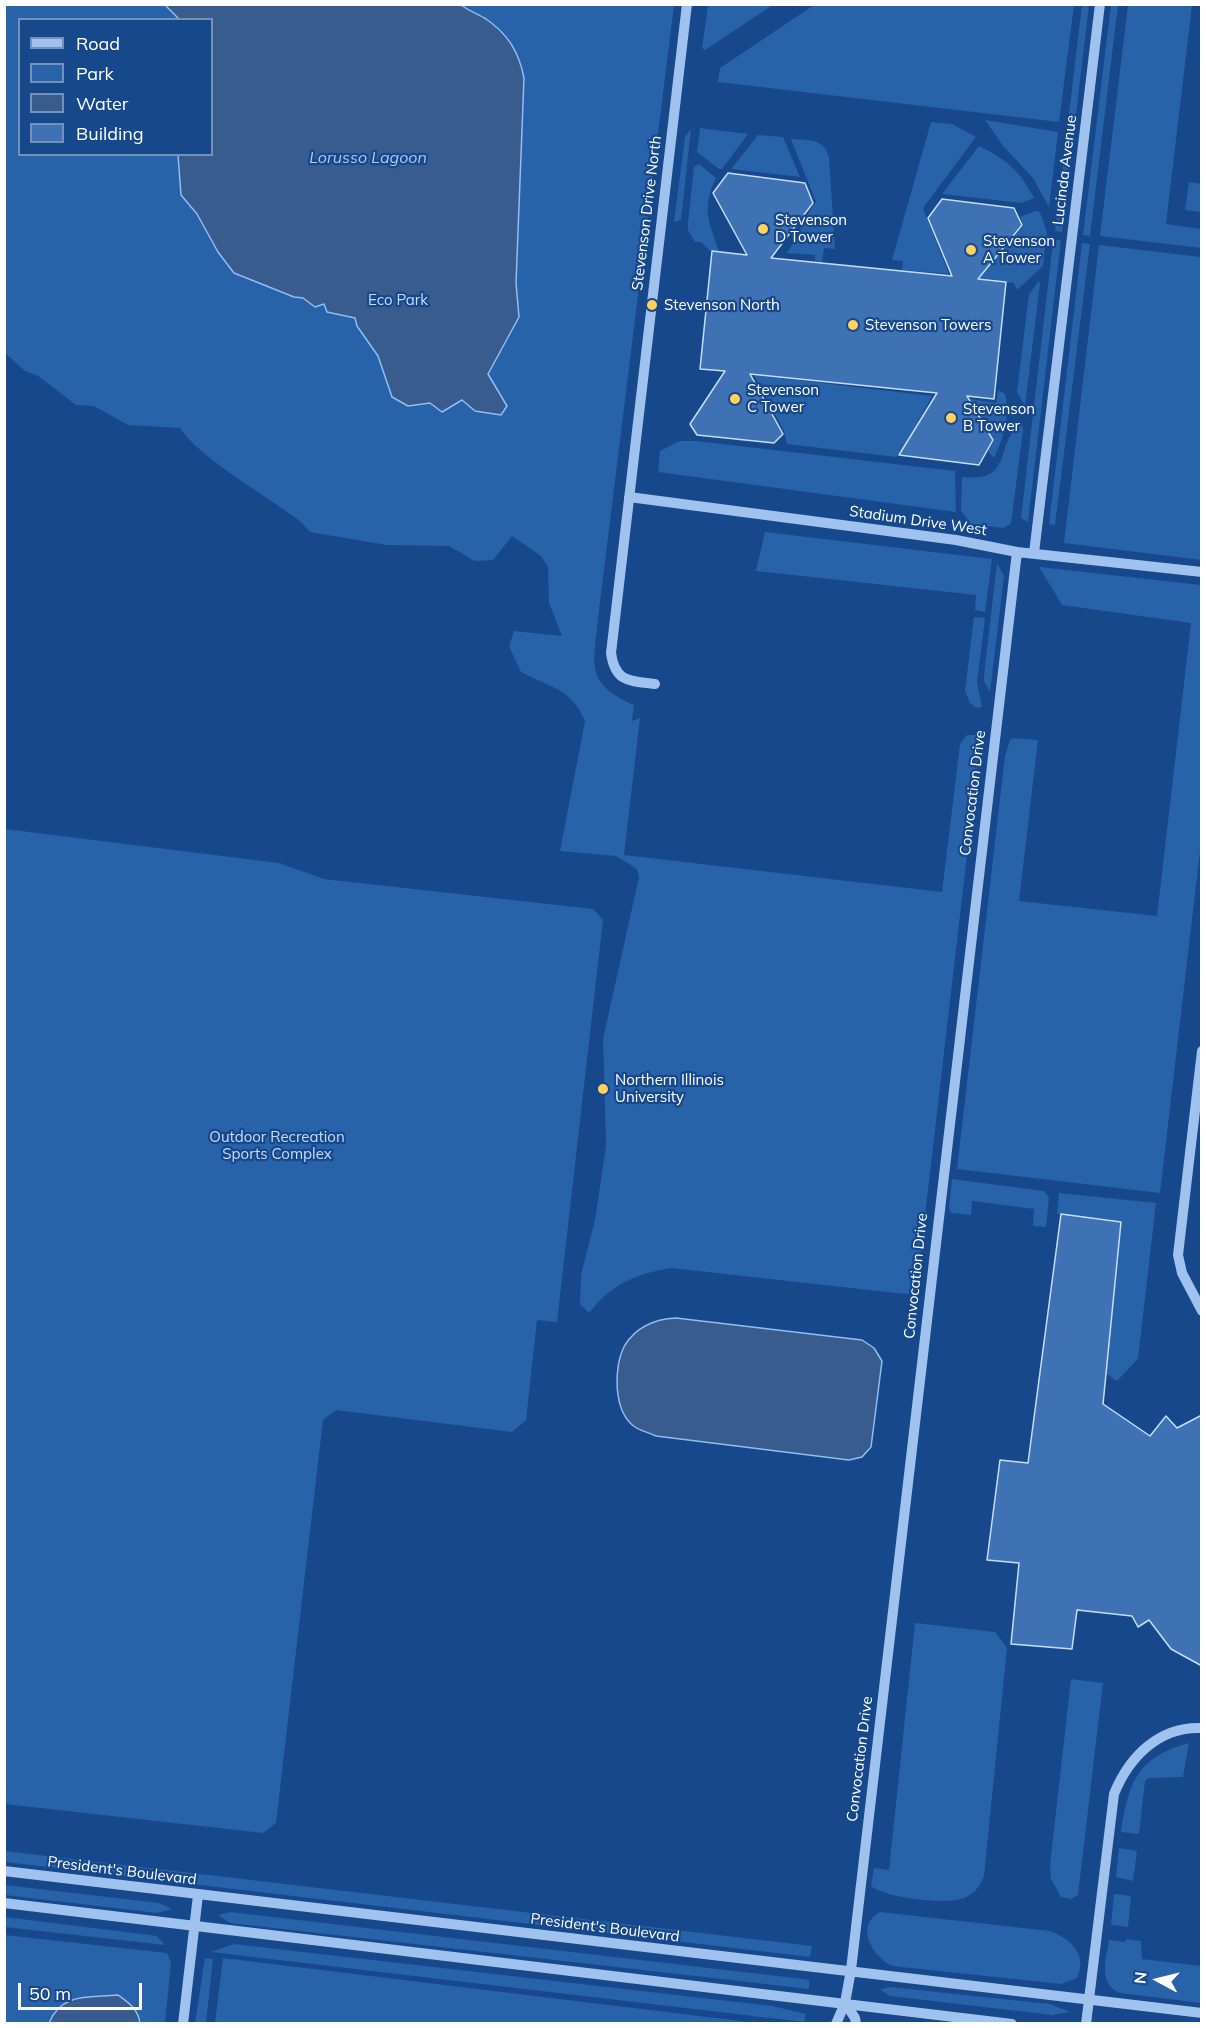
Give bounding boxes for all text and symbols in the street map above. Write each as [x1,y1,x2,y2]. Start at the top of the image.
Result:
legend [18,18,213,156]
text: Road [76,32,120,55]
text: Park [76,62,114,85]
text: Water [76,92,128,115]
street label: Lucinda Avenue [1049,114,1081,226]
text: Building [76,122,144,145]
street label: Stevenson Drive North [629,135,665,291]
water label: Lorusso Lagoon [309,148,427,168]
place label: Stevenson D Tower [775,211,847,246]
marker: Stevenson D Tower [756,222,770,236]
place label: Stevenson A Tower [983,232,1055,267]
marker: Stevenson A Tower [964,243,978,257]
park label: Eco Park [368,291,428,309]
place label: Stevenson North [664,296,780,314]
marker: Stevenson North [645,298,659,312]
place label: Stevenson Towers [865,316,991,334]
marker: Stevenson Towers [846,318,860,332]
place label: Stevenson C Tower [747,381,819,416]
marker: Stevenson C Tower [728,392,742,406]
place label: Stevenson B Tower [963,400,1035,435]
marker: Stevenson B Tower [944,411,958,425]
street label: Stadium Drive West [848,502,988,540]
street label: Convocation Drive [956,729,990,857]
place label: Northern Illinois University [615,1071,724,1106]
marker: Northern Illinois University [596,1082,610,1096]
park label: Outdoor Recreation Sports Complex [209,1128,345,1163]
street label: Convocation Drive [900,1212,932,1340]
street label: Convocation Drive [843,1695,877,1823]
street label: President's Boulevard [46,1853,198,1889]
street label: President's Boulevard [529,1910,681,1946]
north arrow [1128,1950,1188,2010]
scale bar [21,1971,146,2009]
text: N [1129,1971,1151,1985]
text: 50 m [29,1982,71,2005]

